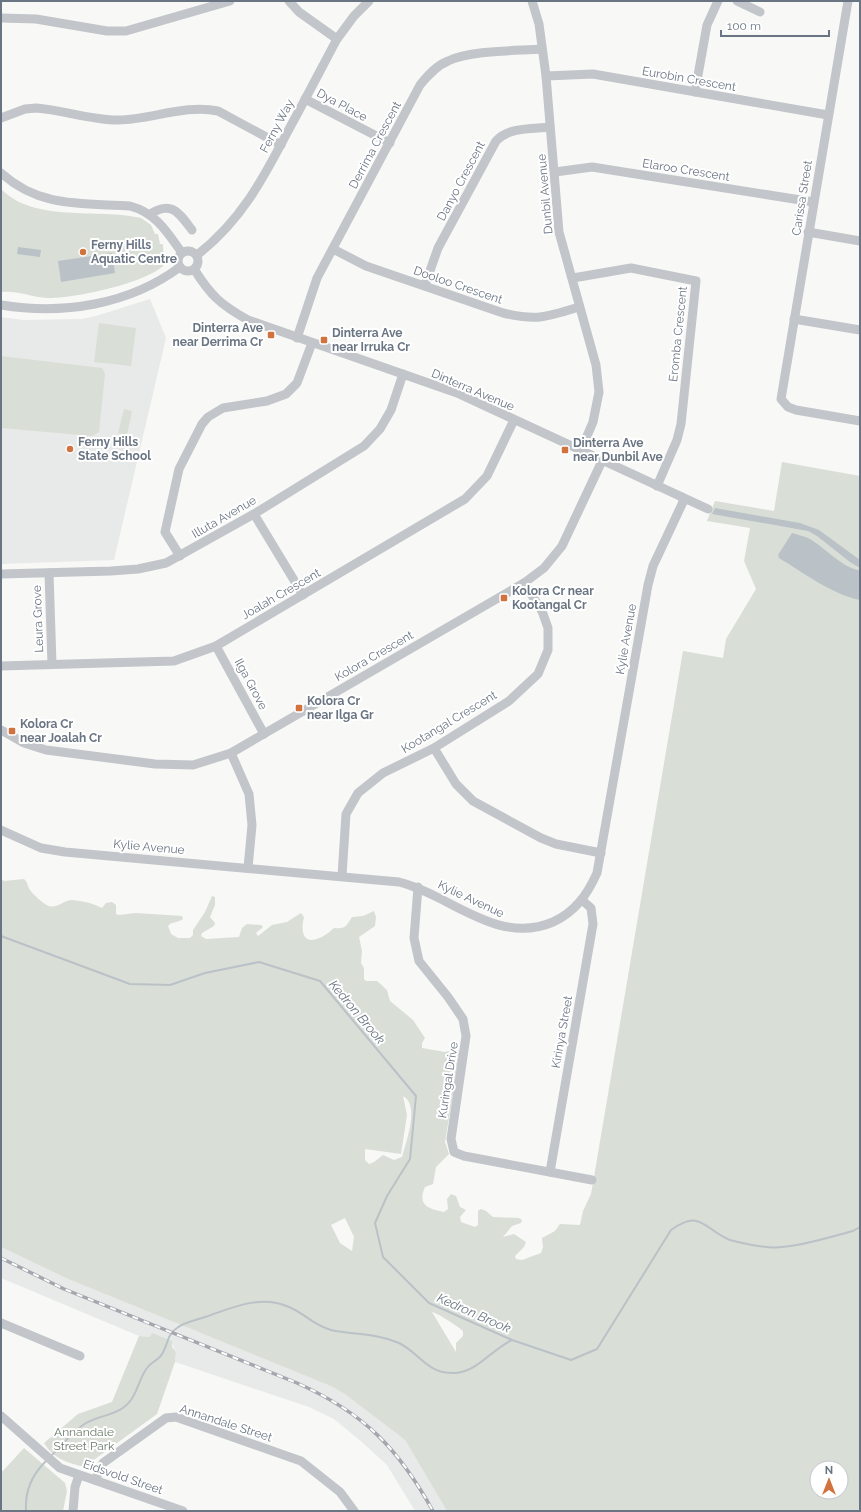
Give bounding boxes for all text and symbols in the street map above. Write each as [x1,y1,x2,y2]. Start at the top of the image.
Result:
scale bar [721,12,829,38]
text: 100 m [727,19,761,33]
street label: Eurobin Crescent [641,64,737,94]
street label: Dya Place [314,86,370,124]
street label: Ferny Way [257,96,297,155]
street label: Derrima Crescent [346,99,404,191]
street label: Danyo Crescent [434,139,488,223]
street label: Dunbil Avenue [535,153,555,235]
street label: Elaroo Crescent [641,156,731,184]
street label: Carissa Street [789,159,815,237]
place label: Ferny Hills Aquatic Centre [91,238,177,266]
marker: Ferny Hills Aquatic Centre [78,247,88,257]
street label: Dooloo Crescent [412,263,504,307]
street label: Eromba Crescent [666,286,690,382]
place label: Dinterra Ave near Derrima Cr [172,321,263,349]
place label: Dinterra Ave near Irruka Cr [332,326,410,354]
marker: Dinterra Ave near Derrima Cr [266,330,276,340]
marker: Dinterra Ave near Irruka Cr [319,335,329,345]
street label: Dinterra Avenue [429,366,517,414]
place label: Ferny Hills State School [78,435,151,463]
place label: Dinterra Ave near Dunbil Ave [573,436,663,464]
marker: Ferny Hills State School [65,444,75,454]
marker: Dinterra Ave near Dunbil Ave [560,445,570,455]
street label: Illuta Avenue [189,493,259,541]
street label: Joalah Crescent [239,566,323,622]
place label: Kolora Cr near Kootangal Cr [512,584,594,612]
street label: Leura Grove [30,585,46,653]
marker: Kolora Cr near Kootangal Cr [499,593,509,603]
street label: Kylie Avenue [613,603,639,675]
street label: Kolora Crescent [332,628,416,684]
street label: Ilga Grove [232,656,270,712]
street label: Kootangal Crescent [399,688,499,756]
place label: Kolora Cr near Ilga Gr [307,694,374,722]
marker: Kolora Cr near Ilga Gr [294,703,304,713]
place label: Kolora Cr near Joalah Cr [20,717,102,745]
marker: Kolora Cr near Joalah Cr [7,726,17,736]
street label: Kylie Avenue [113,837,185,857]
street label: Kylie Avenue [436,878,506,920]
water label: Kedron Brook [326,977,388,1047]
street label: Kirinya Street [549,995,575,1069]
street label: Kuringal Drive [435,1041,461,1119]
water label: Kedron Brook [435,1290,513,1336]
street label: Annandale Street [178,1401,274,1445]
park label: Annandale Street Park [54,1425,115,1453]
street label: Eidsvold Street [81,1457,165,1497]
north arrow [809,1460,849,1500]
text: N [825,1464,833,1477]

